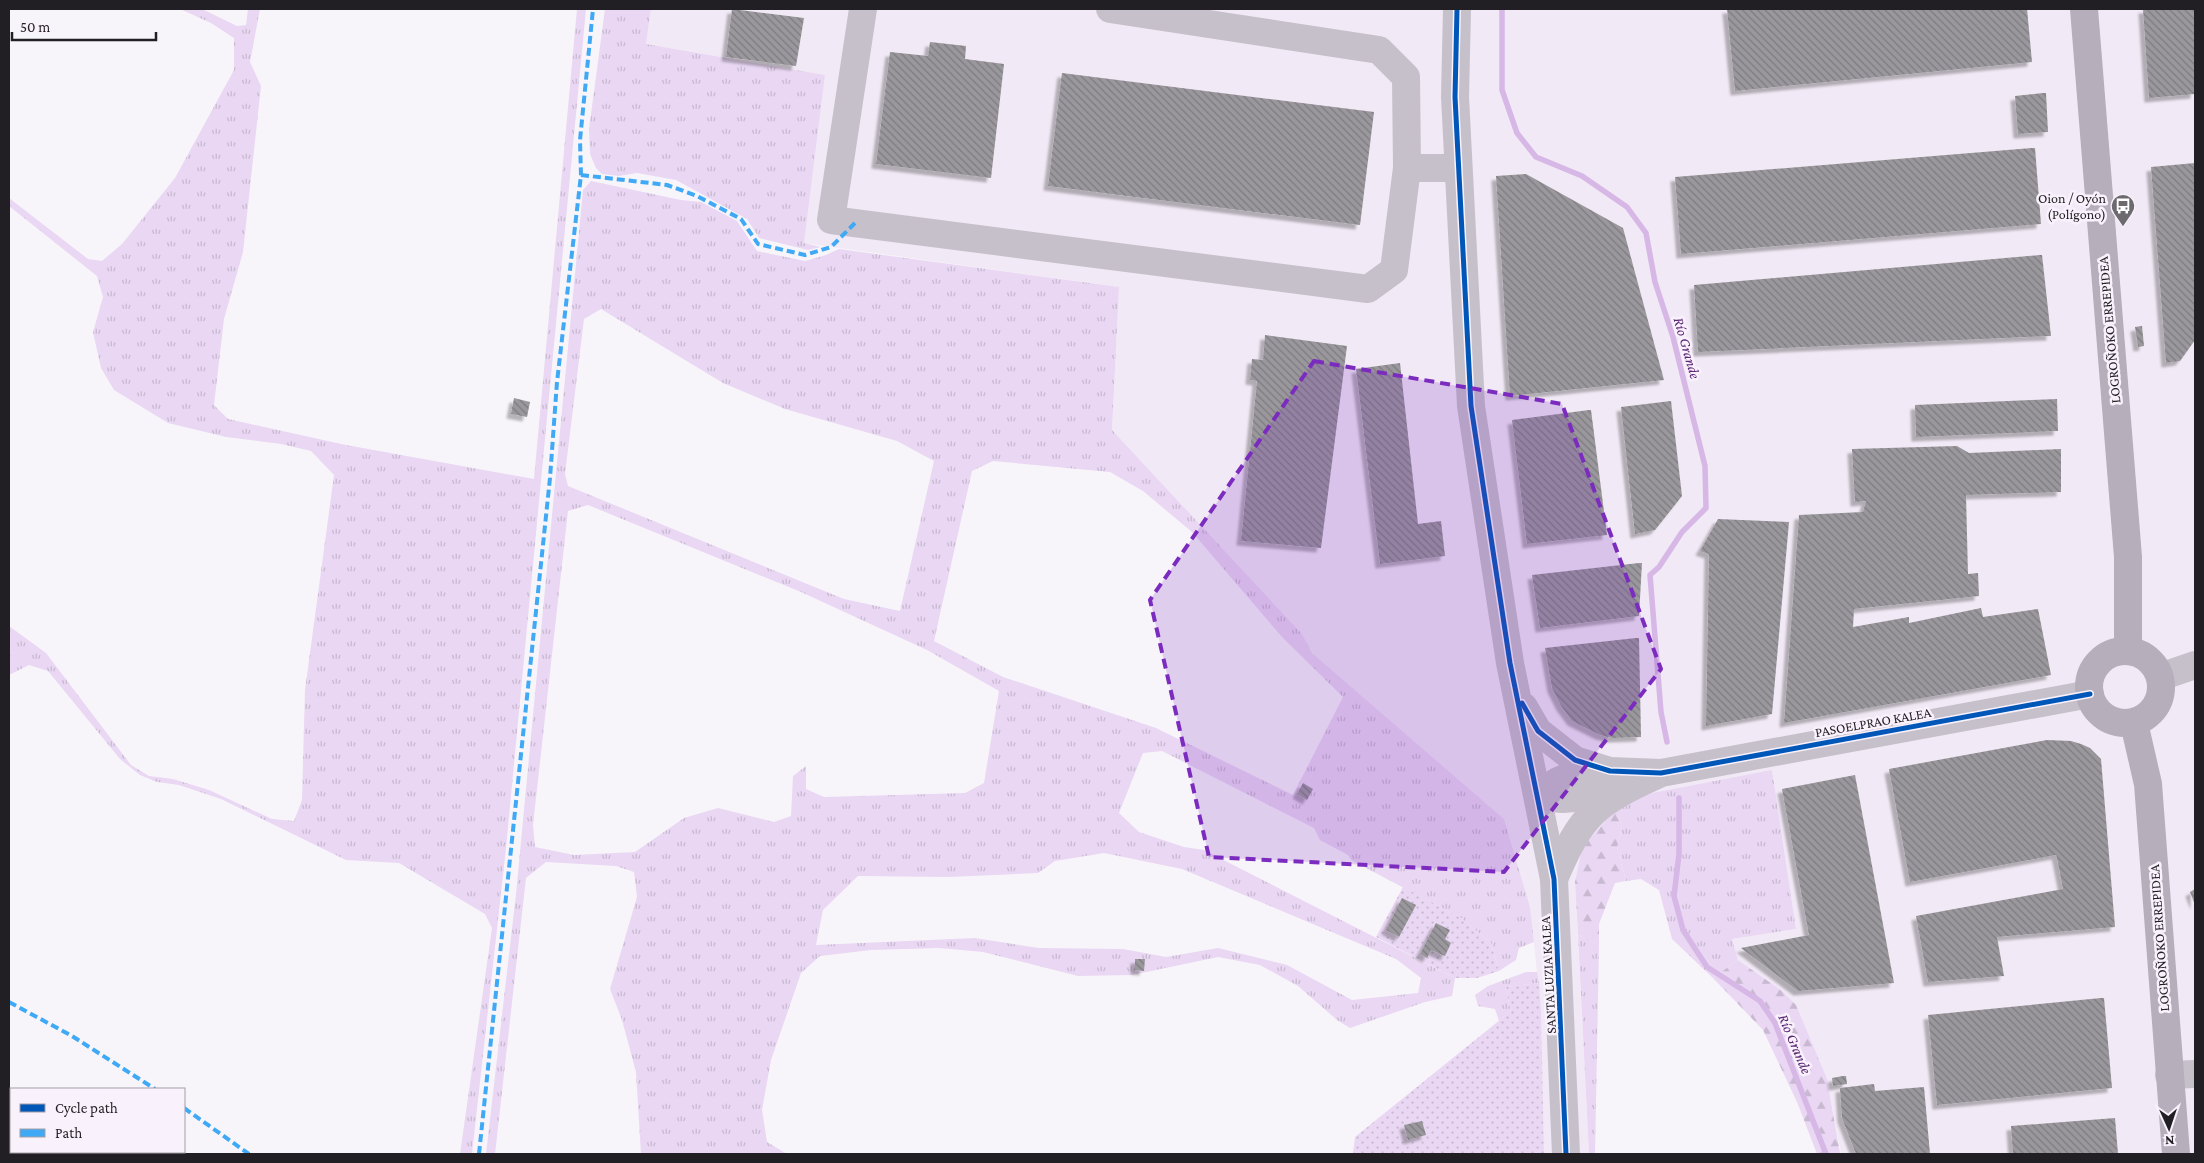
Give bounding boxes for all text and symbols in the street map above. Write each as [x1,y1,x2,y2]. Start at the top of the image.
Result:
scale bar [12,10,156,42]
text: 50 m [20,19,50,35]
place label: Oion / Oyón (Polígono) [2038,190,2106,223]
bus stop icon: Oion / Oyón (Polígono) [2110,193,2136,227]
street label: LOGROÑOKO ERREPIDEA [2095,256,2123,404]
water label: Río Grande [1671,315,1703,381]
street label: PASOELPRAO KALEA [1814,704,1932,740]
street label: LOGROÑOKO ERREPIDEA [2146,864,2172,1012]
street label: SANTA LUZIA KALEA [1537,916,1559,1034]
water label: Río Grande [1775,1012,1815,1077]
legend [10,1088,185,1153]
text: Cycle path [55,1100,118,1117]
north arrow [2144,1103,2194,1153]
text: Path [55,1125,82,1141]
text: N [2164,1133,2175,1149]

